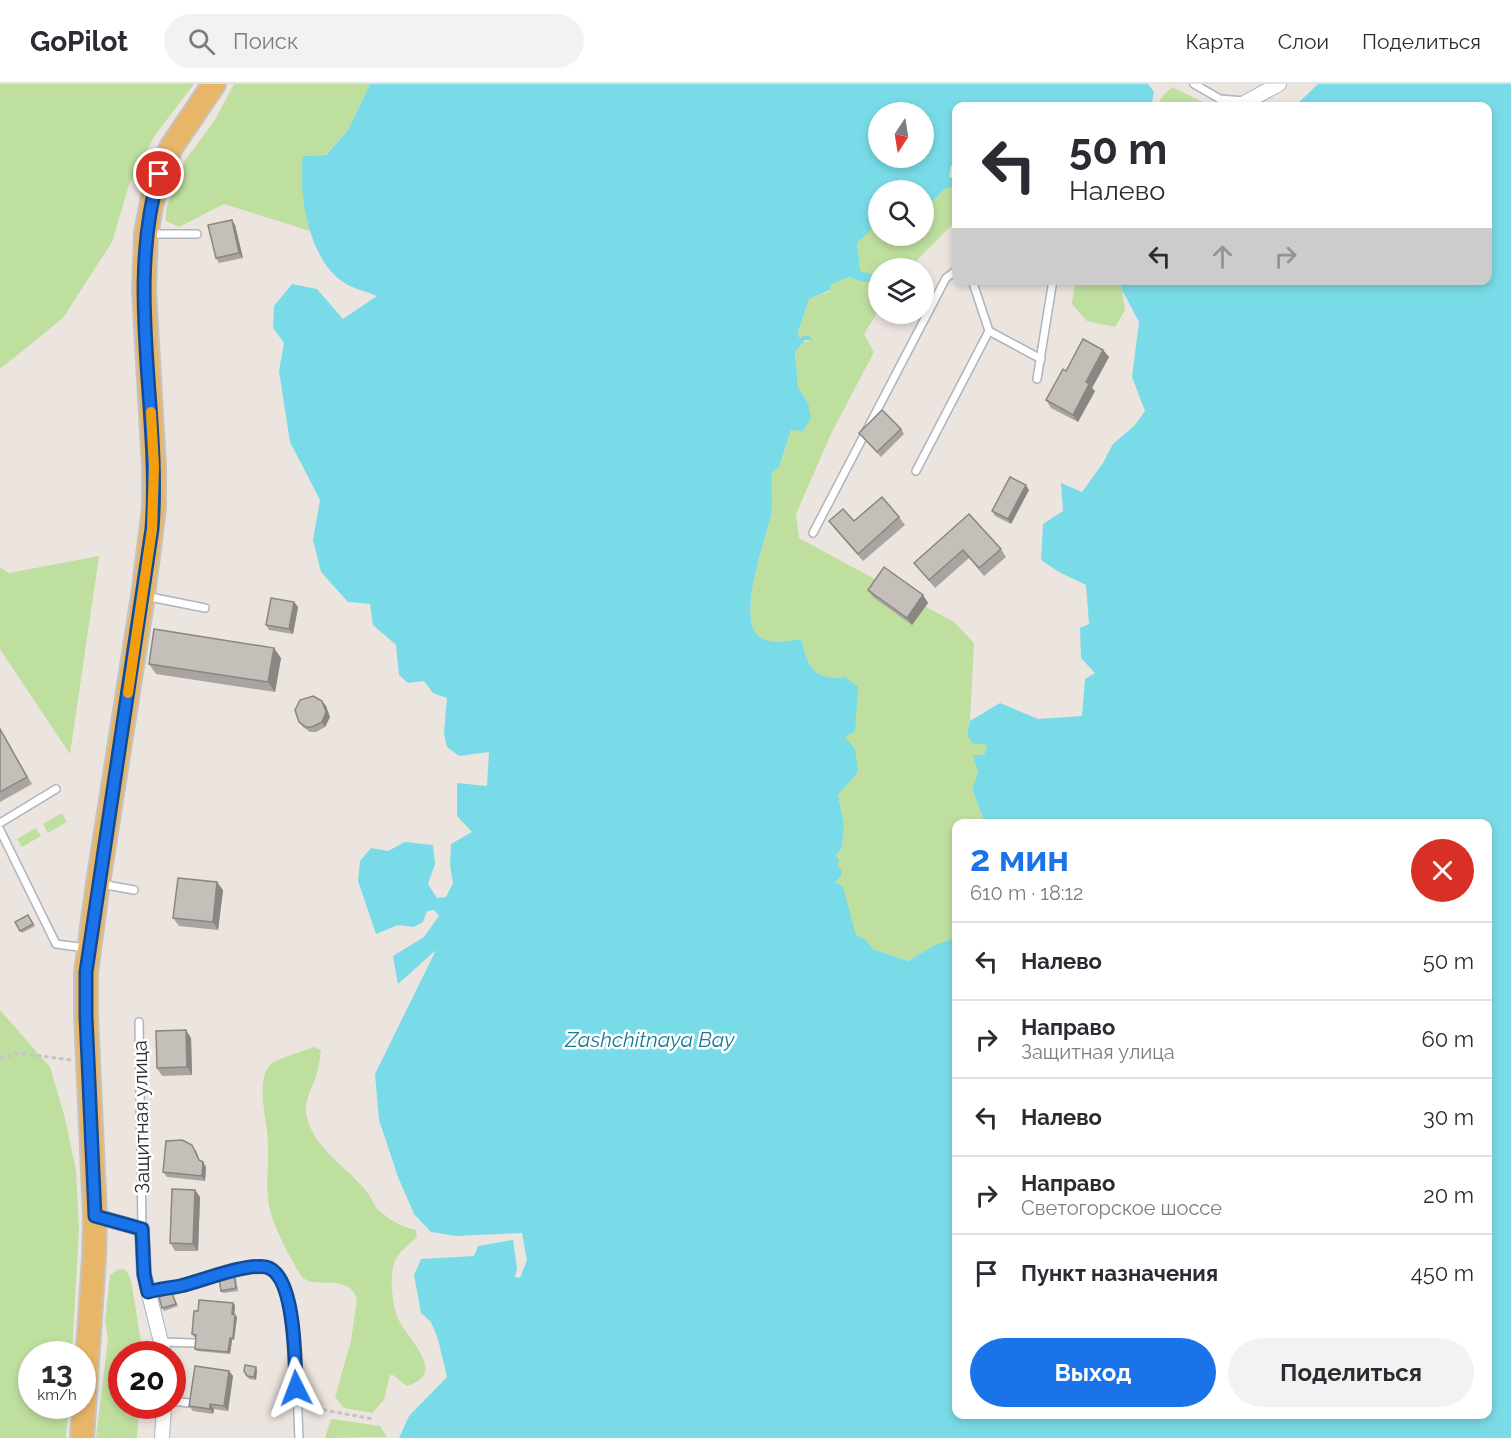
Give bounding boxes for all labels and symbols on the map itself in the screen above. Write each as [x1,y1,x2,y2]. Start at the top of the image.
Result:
north arrow [868,102,934,168]
pin [133,148,184,199]
water label: Zashchitnaya Bay [565,1027,735,1052]
street label: Защитная улица [128,1040,154,1194]
speed limit sign: 20 [108,1341,186,1419]
position arrow [264,1356,328,1420]

